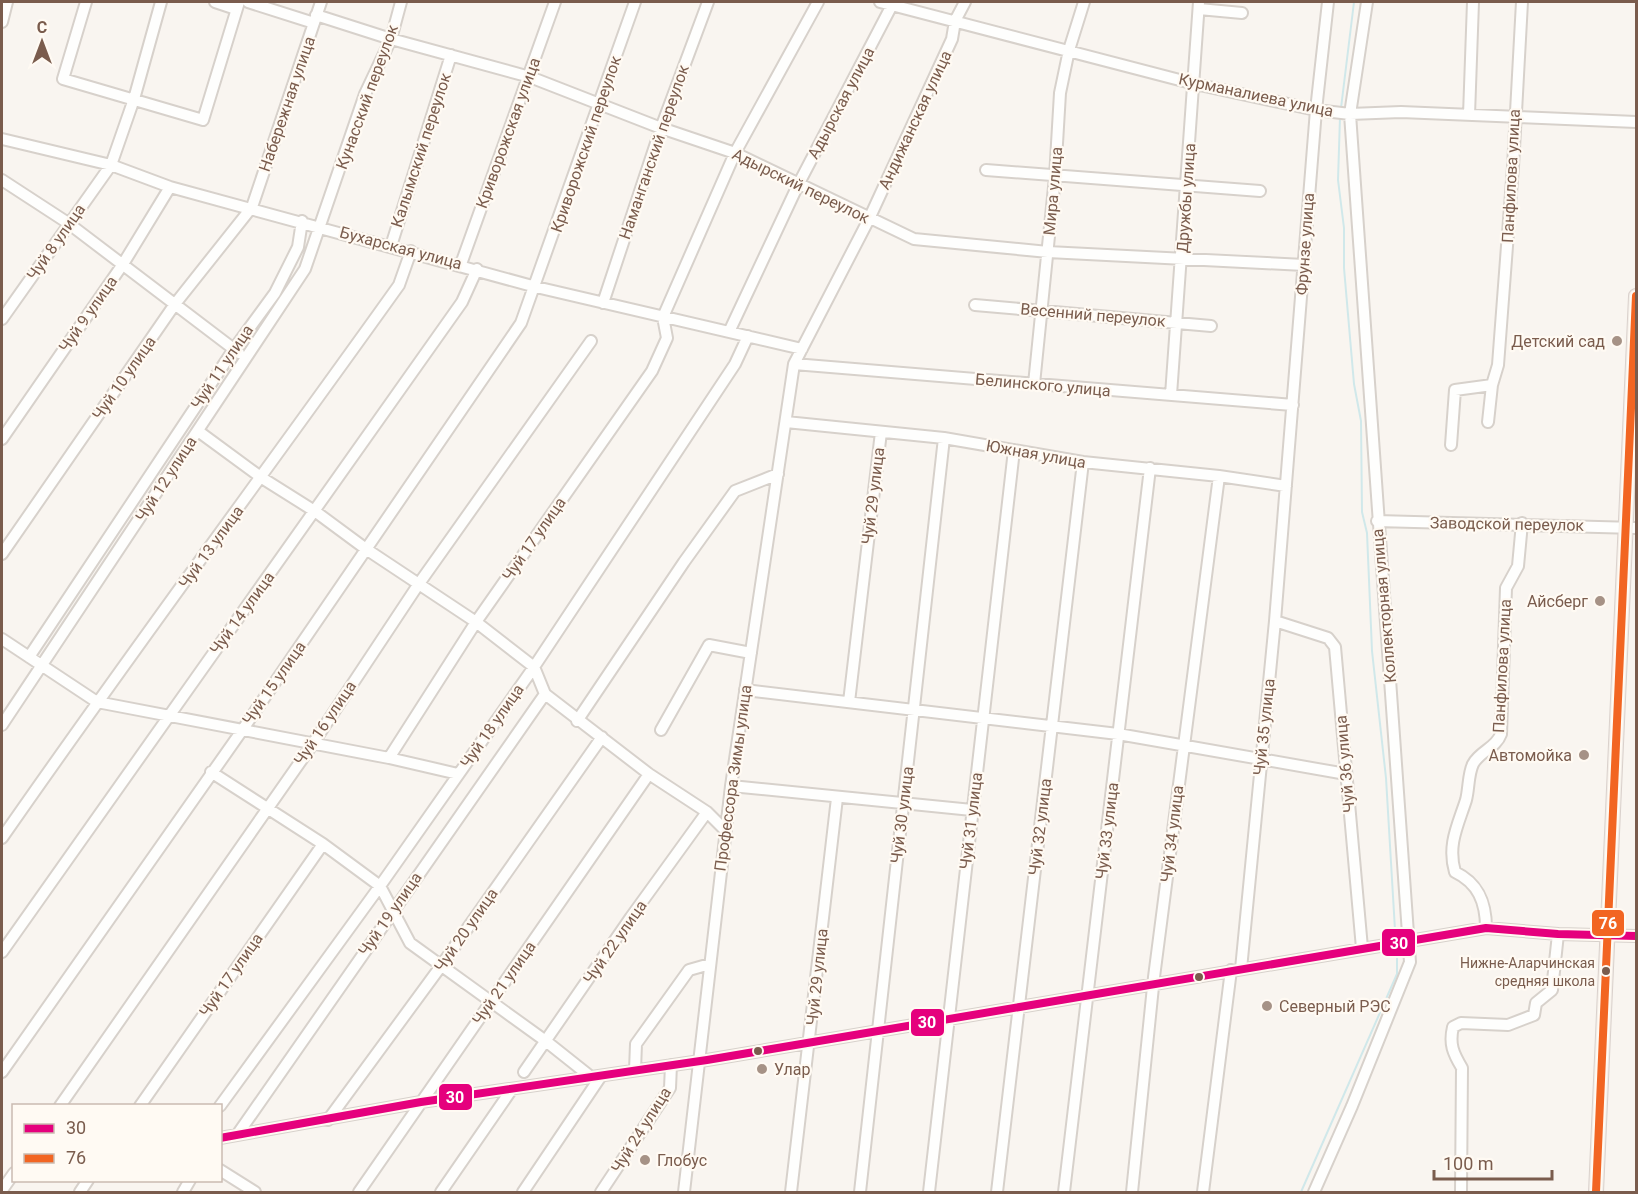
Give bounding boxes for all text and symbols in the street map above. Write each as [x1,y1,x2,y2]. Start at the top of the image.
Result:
north arrow [12,12,72,72]
text: С [37,18,47,37]
street label: Кунасский переулок [332,22,402,172]
street label: Набережная улица [255,34,319,174]
street label: Адырская улица [804,44,878,162]
street label: Андижанская улица [874,47,956,193]
street label: Криворожский переулок [547,53,625,235]
street label: Криворожская улица [472,55,544,211]
street label: Наманганский переулок [615,62,693,242]
street label: Курманалиева улица [1177,69,1335,121]
street label: Калымский переулок [387,70,455,230]
street label: Панфилова улица [1498,108,1524,244]
street label: Дружбы улица [1173,143,1199,253]
street label: Адырский переулок [729,145,873,228]
street label: Мира улица [1040,146,1066,236]
street label: Фрунзе улица [1292,192,1318,296]
street label: Чуй 8 улица [23,200,89,284]
street label: Бухарская улица [338,223,464,273]
street label: Чуй 9 улица [55,272,121,356]
street label: Весенний переулок [1020,299,1167,331]
street label: Чуй 11 улица [187,321,257,413]
place label: Детский сад [1511,332,1605,351]
street label: Чуй 10 улица [88,333,160,423]
marker: Детский сад [1610,334,1624,348]
street label: Белинского улица [975,370,1111,400]
street label: Чуй 12 улица [131,433,201,525]
street label: Южная улица [985,436,1087,472]
street label: Чуй 29 улица [858,446,888,546]
street label: Чуй 17 улица [498,494,570,584]
street label: Чуй 13 улица [175,502,247,592]
street label: Заводской переулок [1430,513,1585,535]
street label: Коллекторная улица [1368,528,1400,684]
street label: Чуй 14 улица [206,568,278,658]
place label: Айсберг [1527,592,1588,611]
marker: Айсберг [1593,594,1607,608]
street label: Панфилова улица [1489,598,1515,734]
street label: Чуй 15 улица [238,638,310,728]
street label: Чуй 16 улица [290,677,360,769]
street label: Чуй 35 улица [1249,677,1279,777]
street label: Чуй 18 улица [456,681,528,771]
street label: Профессора Зимы улица [711,684,755,872]
street label: Чуй 36 улица [1331,715,1359,813]
place label: Автомойка [1488,746,1572,765]
marker: Автомойка [1577,748,1591,762]
street label: Чуй 30 улица [887,765,917,865]
street label: Чуй 31 улица [956,771,986,871]
street label: Чуй 32 улица [1025,777,1055,877]
street label: Чуй 33 улица [1092,781,1122,881]
street label: Чуй 34 улица [1157,784,1187,884]
street label: Чуй 19 улица [354,869,426,959]
street label: Чуй 20 улица [430,885,502,975]
street label: Чуй 22 улица [579,897,651,987]
line badge: 76 [1591,909,1625,937]
text: 76 [1599,914,1617,933]
street label: Чуй 29 улица [802,927,832,1027]
line badge: 30 [1381,928,1416,957]
street label: Чуй 17 улица [195,930,267,1020]
text: 30 [1390,934,1408,953]
street label: Чуй 21 улица [468,938,540,1028]
place label: Нижне-Аларчинская средняя школа [1460,955,1595,989]
marker: Нижне-Аларчинская средняя школа [1600,965,1612,977]
unlabelled marker [1193,971,1205,983]
place label: Северный РЭС [1279,997,1391,1016]
marker: Северный РЭС [1260,999,1274,1013]
line badge: 30 [910,1008,945,1037]
text: 30 [918,1013,936,1032]
unlabelled marker [752,1045,764,1057]
place label: Улар [774,1060,810,1079]
marker: Улар [755,1062,769,1076]
line badge: 30 [438,1083,473,1111]
street label: Чуй 24 улица [607,1084,675,1176]
text: 30 [446,1088,464,1107]
legend [12,1104,222,1182]
text: 30 [66,1117,86,1138]
scale bar [1434,1143,1552,1181]
text: 76 [66,1147,86,1168]
place label: Глобус [657,1151,707,1170]
marker: Глобус [638,1153,652,1167]
text: 100 m [1443,1153,1494,1174]

